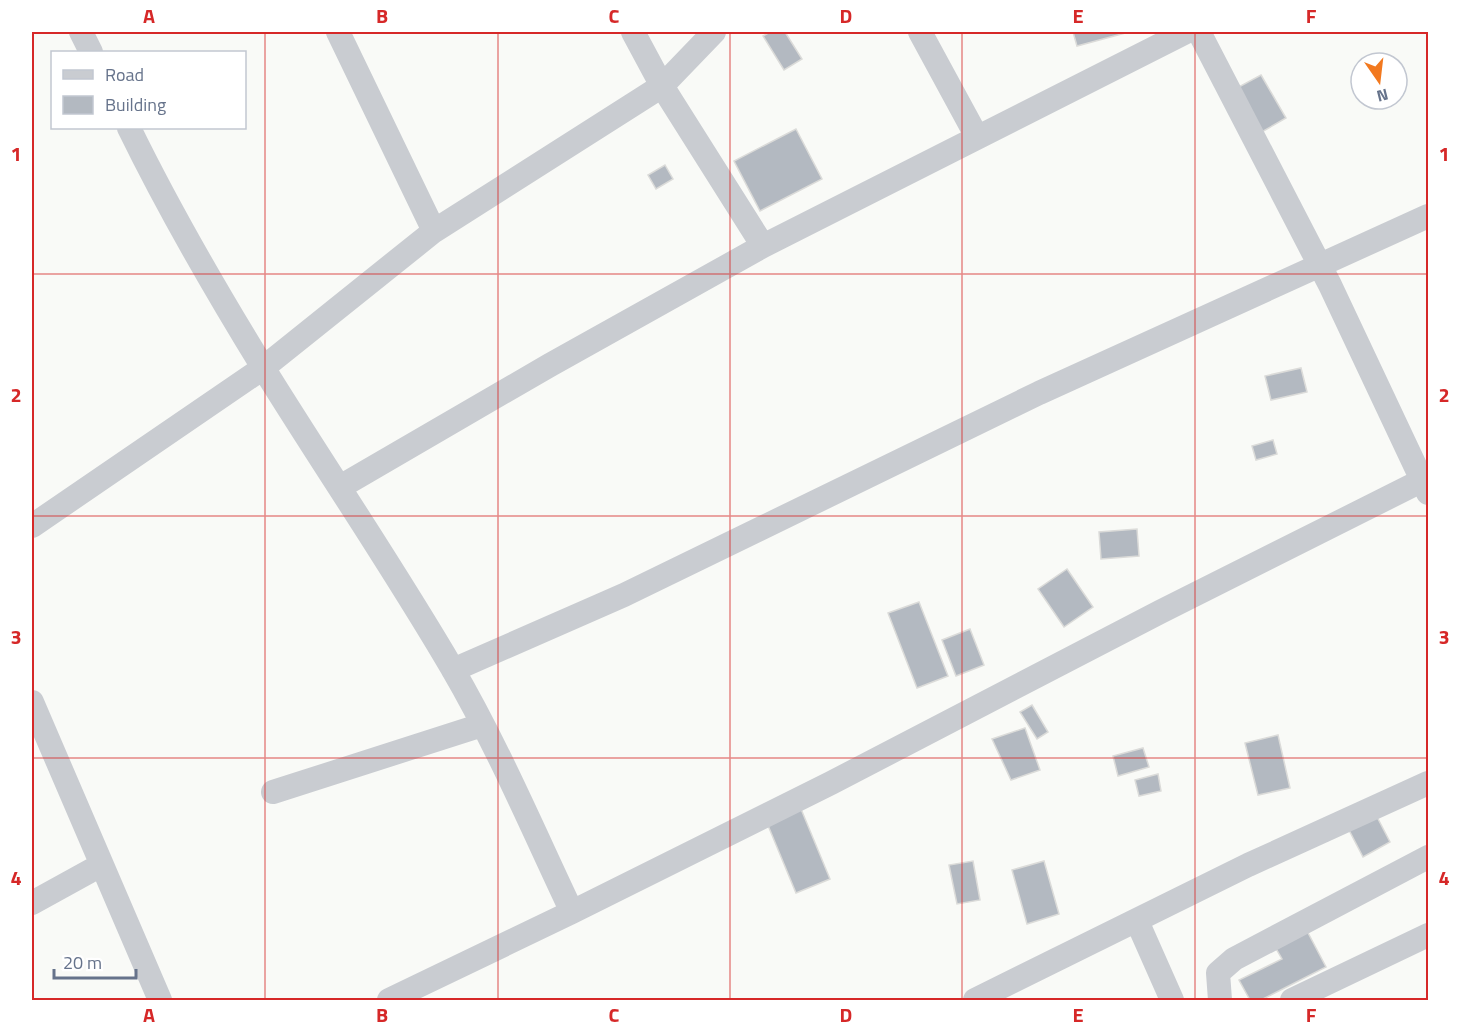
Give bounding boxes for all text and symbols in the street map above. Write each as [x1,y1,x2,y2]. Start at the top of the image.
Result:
text: A [143,0,155,31]
text: B [376,0,388,31]
text: C [609,0,620,31]
text: D [840,0,852,31]
text: E [1072,0,1084,31]
text: F [1306,0,1317,31]
legend [51,51,246,129]
north arrow [1349,51,1409,111]
text: Road [105,61,144,88]
text: N [1374,83,1391,109]
text: Building [105,91,166,118]
text: 1 [10,138,22,169]
text: 1 [1438,138,1450,169]
text: 2 [10,379,22,410]
text: 2 [1438,379,1450,410]
text: 3 [10,621,22,652]
text: 3 [1438,621,1450,652]
text: 4 [10,862,22,893]
text: 4 [1438,862,1450,893]
scale bar [54,942,136,980]
text: 20 m [63,949,102,976]
text: A [143,999,155,1030]
text: B [376,999,388,1030]
text: C [609,999,620,1030]
text: D [840,999,852,1030]
text: E [1072,999,1084,1030]
text: F [1306,999,1317,1030]

